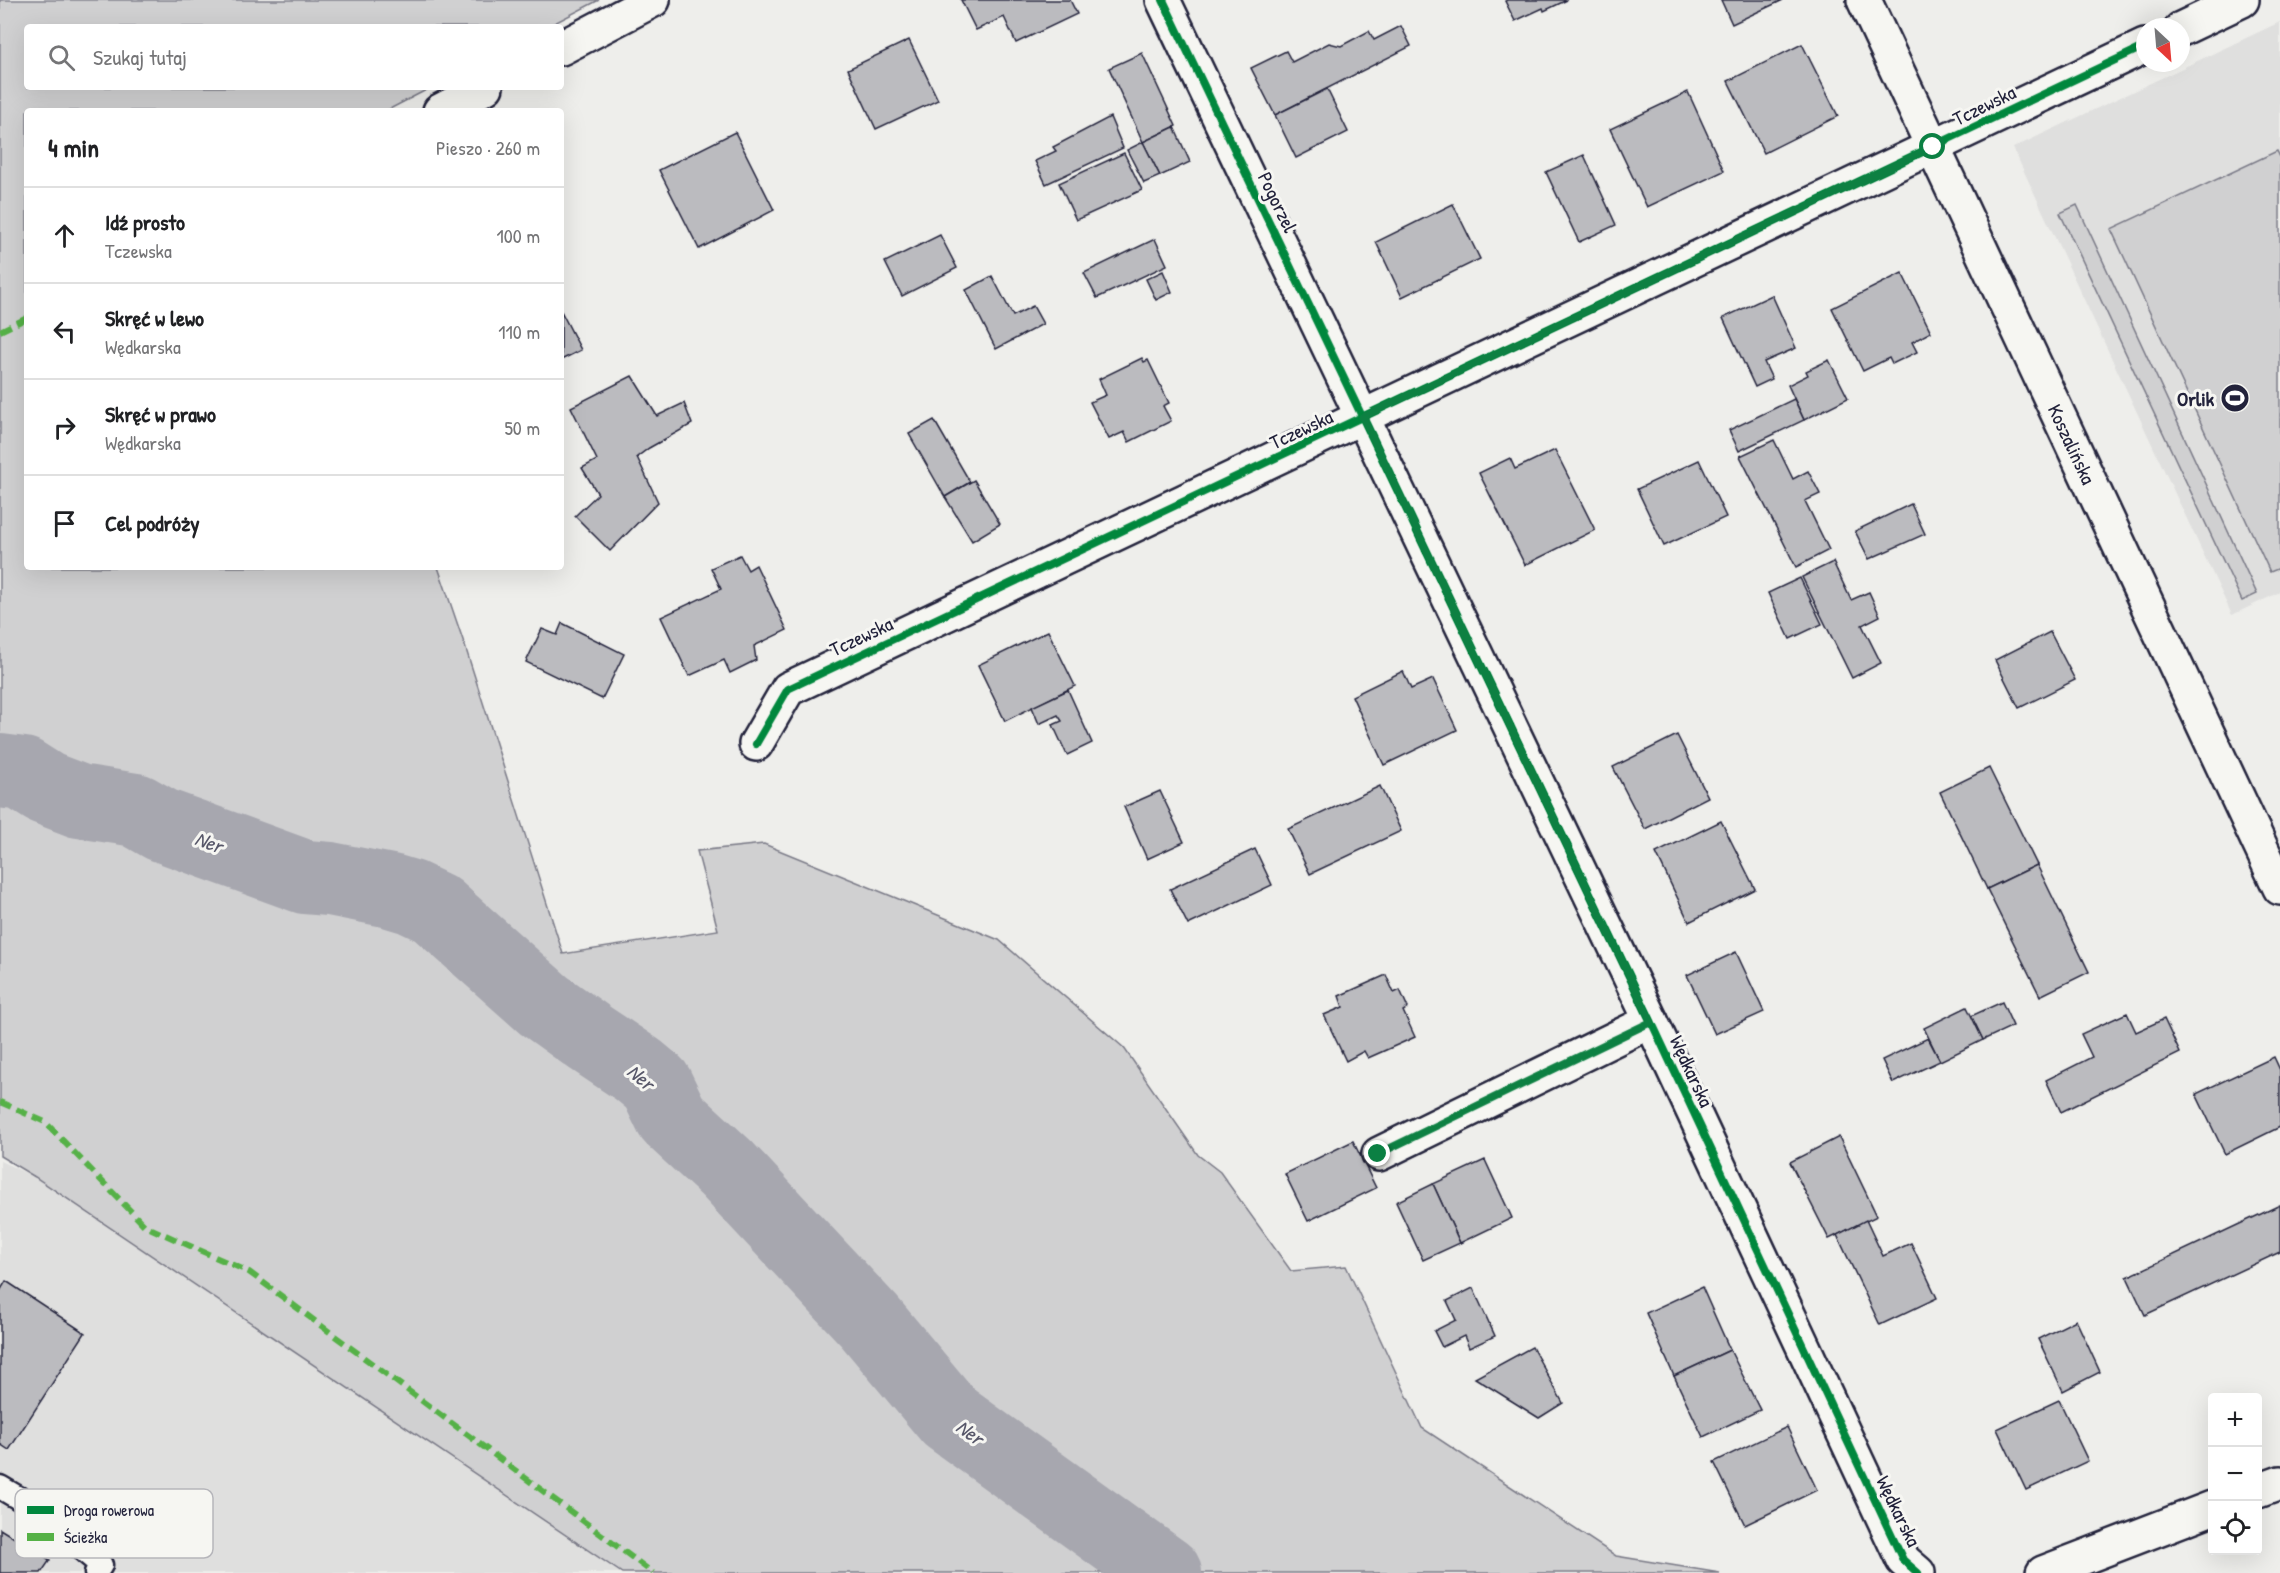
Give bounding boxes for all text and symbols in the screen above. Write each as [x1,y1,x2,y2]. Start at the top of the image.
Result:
north arrow [2136,18,2190,72]
search box [24,24,564,90]
icon: search [45,41,78,74]
text: Szukaj tutaj [93,42,187,72]
street label: Tczewska [1948,78,2020,132]
text: 4 min [48,130,99,165]
route start [1919,133,1945,159]
text: Pieszo · 260 m [436,134,540,161]
street label: Pogorzel [1252,167,1304,237]
text: Idź prosto [105,207,185,237]
icon: ahead [48,219,81,252]
text: 100 m [497,222,540,249]
text: Tczewska [105,237,172,264]
text: Skręć w lewo [105,303,204,333]
icon: left [48,315,81,348]
text: 110 m [498,318,540,345]
text: Wędkarska [105,333,181,360]
sports icon: Orlik [2219,382,2251,414]
place label: Orlik [2177,385,2215,412]
text: Skręć w prawo [105,399,216,429]
street label: Koszalińska [2042,400,2102,488]
street label: Tczewska [1265,403,1337,455]
icon: right [48,411,81,444]
text: 50 m [504,414,540,441]
text: Wędkarska [105,429,181,456]
icon: arrive [48,507,81,540]
text: Cel podróży [105,508,200,538]
street label: Tczewska [825,610,897,662]
water label: Ner [191,824,230,861]
street label: Wędkarska [1664,1031,1720,1111]
water label: Ner [621,1057,663,1099]
route end [1364,1140,1390,1166]
map controls [2208,1393,2262,1555]
button: + [2208,1393,2262,1447]
water label: Ner [950,1412,992,1454]
button: − [2208,1447,2262,1501]
street label: Wędkarska [1870,1471,1928,1551]
legend [15,1489,213,1558]
text: Droga rowerowa [64,1499,154,1521]
button: locate [2208,1501,2262,1555]
text: Ścieżka [64,1526,107,1548]

